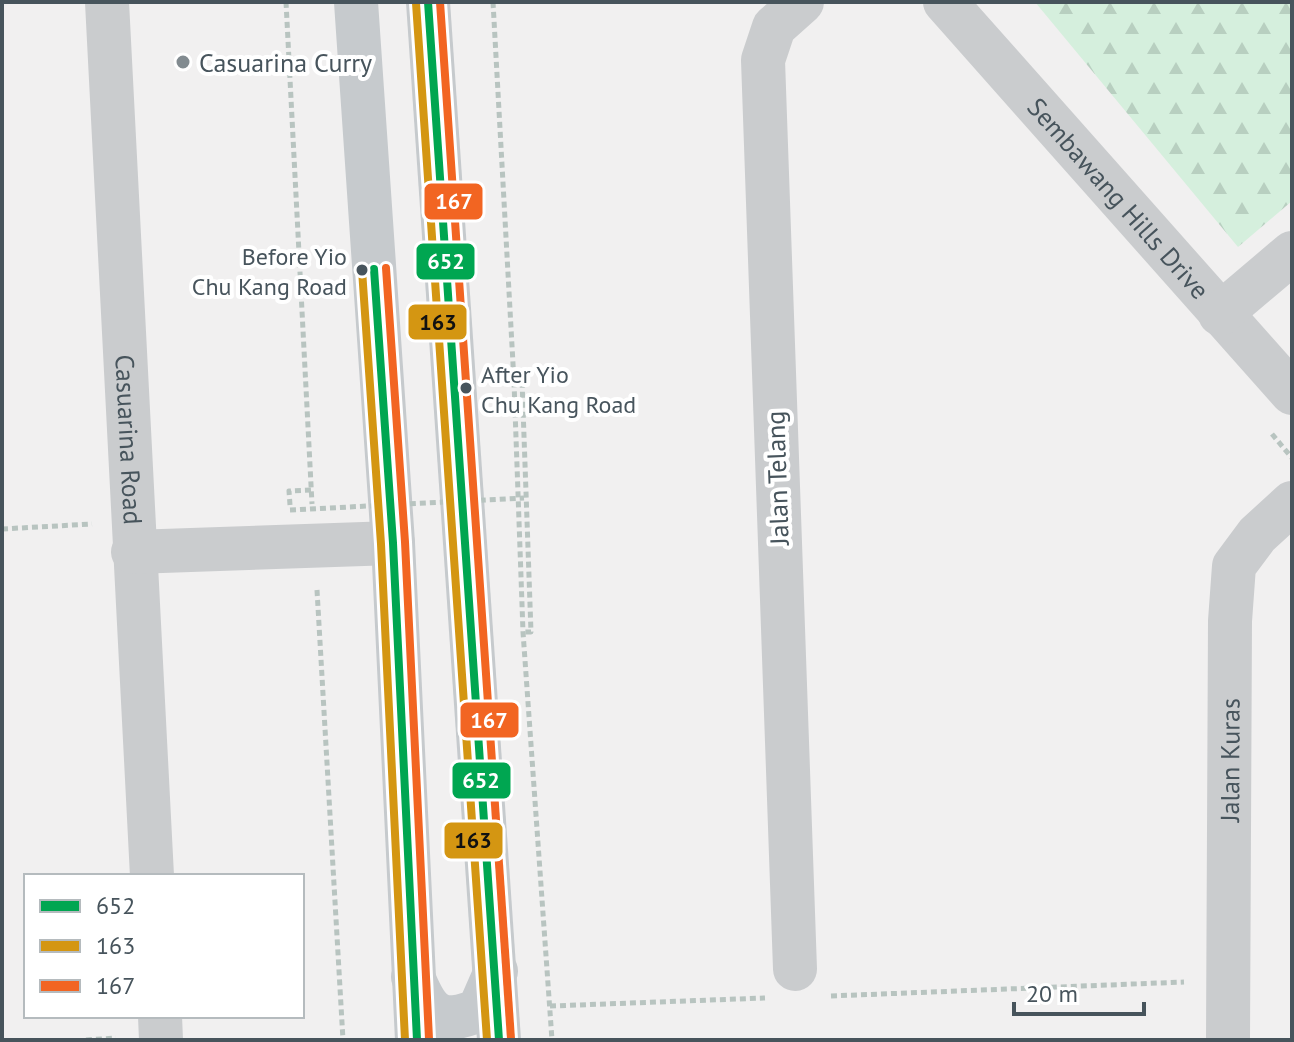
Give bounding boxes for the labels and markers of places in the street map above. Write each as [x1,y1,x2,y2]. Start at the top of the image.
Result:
place label: Casuarina Curry [199,46,372,79]
marker: Casuarina Curry [174,53,192,71]
place label: Before Yio Chu Kang Road [192,241,347,302]
marker: Before Yio Chu Kang Road [354,262,370,278]
place label: After Yio Chu Kang Road [481,359,636,420]
marker: After Yio Chu Kang Road [458,380,474,396]

